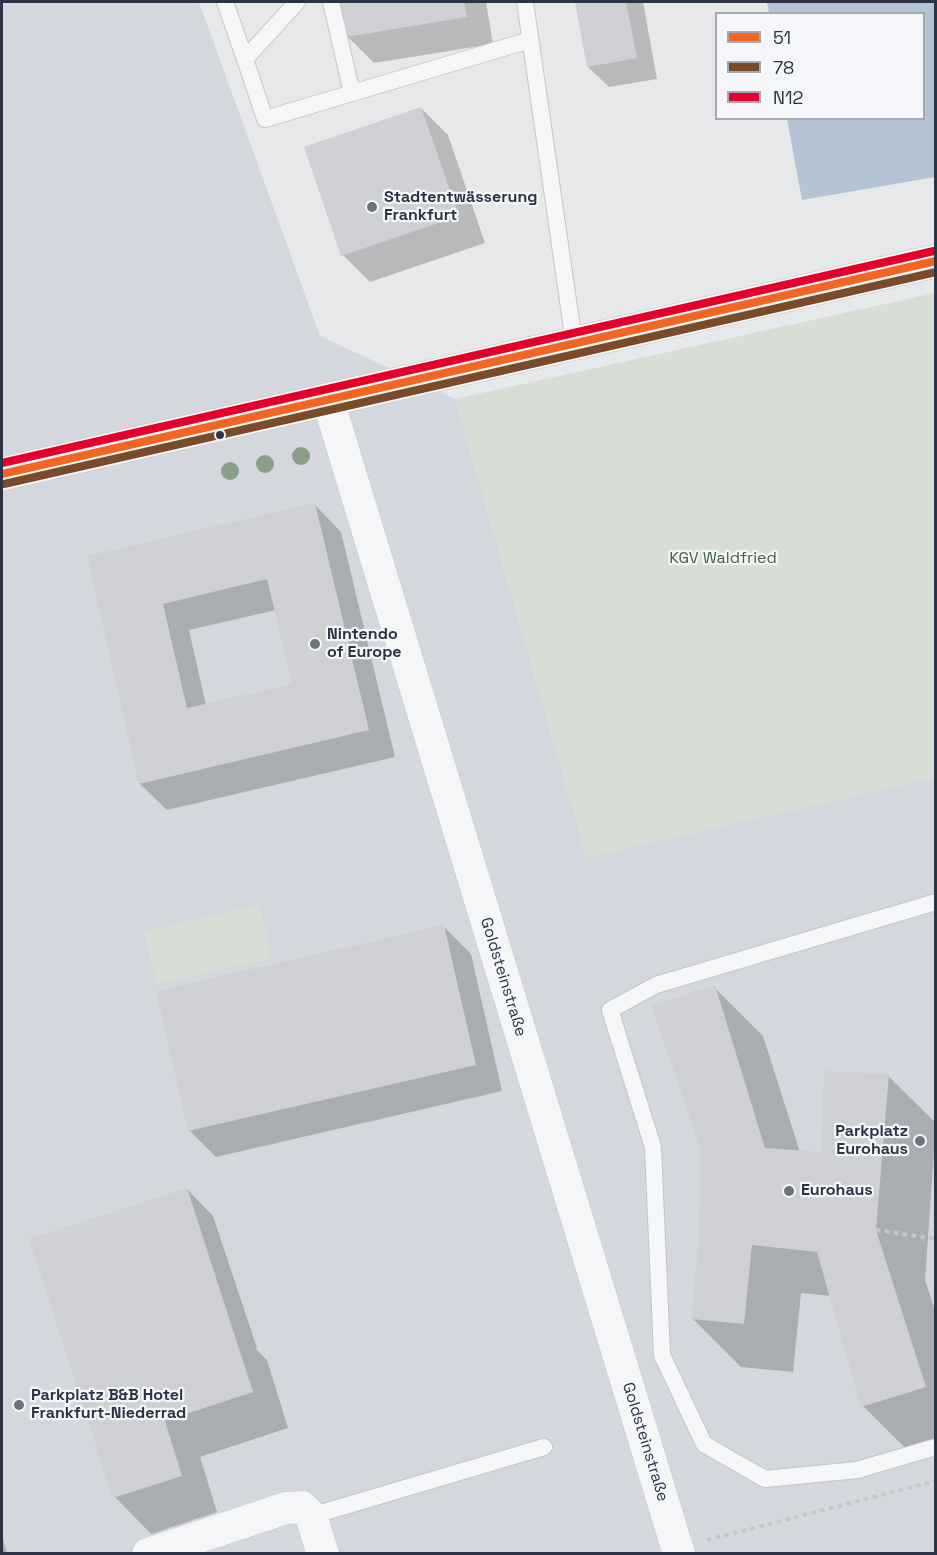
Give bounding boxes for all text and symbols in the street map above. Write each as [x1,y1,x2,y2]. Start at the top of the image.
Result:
legend [715,12,925,120]
text: 51 [773,26,791,49]
text: 78 [773,56,794,79]
text: N12 [773,86,803,109]
place label: Stadtentwässerung Frankfurt [384,188,537,226]
marker: Stadtentwässerung Frankfurt [365,200,379,214]
unlabelled marker [214,429,226,441]
park label: KGV Waldfried [669,549,777,569]
place label: Nintendo of Europe [327,625,402,663]
marker: Nintendo of Europe [308,637,322,651]
street label: Goldsteinstraße [476,915,530,1039]
place label: Parkplatz Eurohaus [835,1122,908,1160]
marker: Parkplatz Eurohaus [913,1134,927,1148]
place label: Eurohaus [801,1181,873,1201]
marker: Eurohaus [782,1184,796,1198]
street label: Goldsteinstraße [618,1380,672,1504]
place label: Parkplatz B&B Hotel Frankfurt-Niederrad [31,1386,186,1424]
marker: Parkplatz B&B Hotel Frankfurt-Niederrad [12,1398,26,1412]

